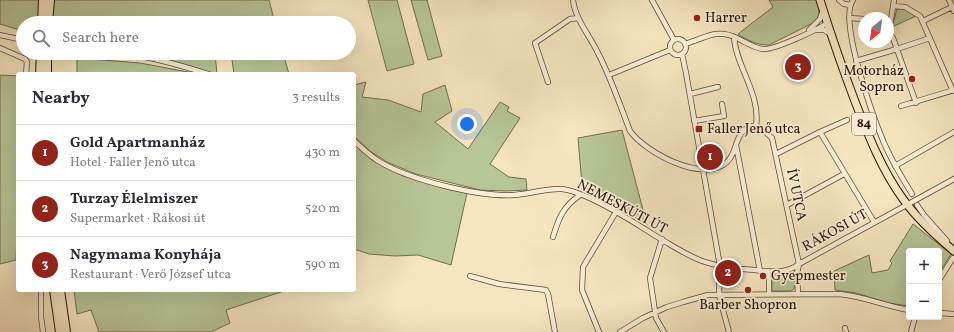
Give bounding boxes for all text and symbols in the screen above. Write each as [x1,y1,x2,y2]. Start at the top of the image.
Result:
place label: Harrer [705,9,747,28]
north arrow [858,12,894,48]
marker: Harrer [692,13,702,23]
search box [16,16,356,60]
icon: search [30,27,52,49]
text: Search here [62,28,139,49]
pin: 3 [785,52,811,82]
place label: Motorház Sopron [843,62,904,97]
marker: Motorház Sopron [907,74,917,84]
text: Nearby [32,87,90,110]
text: 3 results [292,89,340,107]
road number: 84 [852,113,876,135]
your location [457,114,477,134]
place label: Faller Jenő utca [707,120,801,139]
marker: Faller Jenő utca [694,124,704,134]
text: Gold Apartmanház [70,133,205,154]
pin: 1 [697,142,723,172]
text: 1 [42,144,48,162]
text: 430 m [304,144,340,162]
text: Hotel · Faller Jenő utca [70,154,196,172]
street label: ÍV UTCA [781,167,811,223]
street label: NEMESKÚTI ÚT [574,174,671,239]
text: Turzay Élelmiszer [70,189,198,210]
text: 2 [42,200,48,218]
text: 520 m [305,200,340,218]
street label: RÁKOSI ÚT [798,204,871,257]
text: Supermarket · Rákosi út [70,210,206,228]
text: Nagymama Konyhája [70,245,221,266]
map controls [906,248,942,320]
button: + [906,248,942,284]
text: 3 [42,256,48,274]
text: 590 m [305,256,340,274]
pin: 2 [715,258,741,288]
text: Restaurant · Verő József utca [70,266,231,284]
place label: Gyepmester [771,267,846,286]
marker: Gyepmester [758,271,768,281]
button: − [906,284,942,320]
marker: Barber Shopron [743,285,753,295]
place label: Barber Shopron [699,296,797,315]

